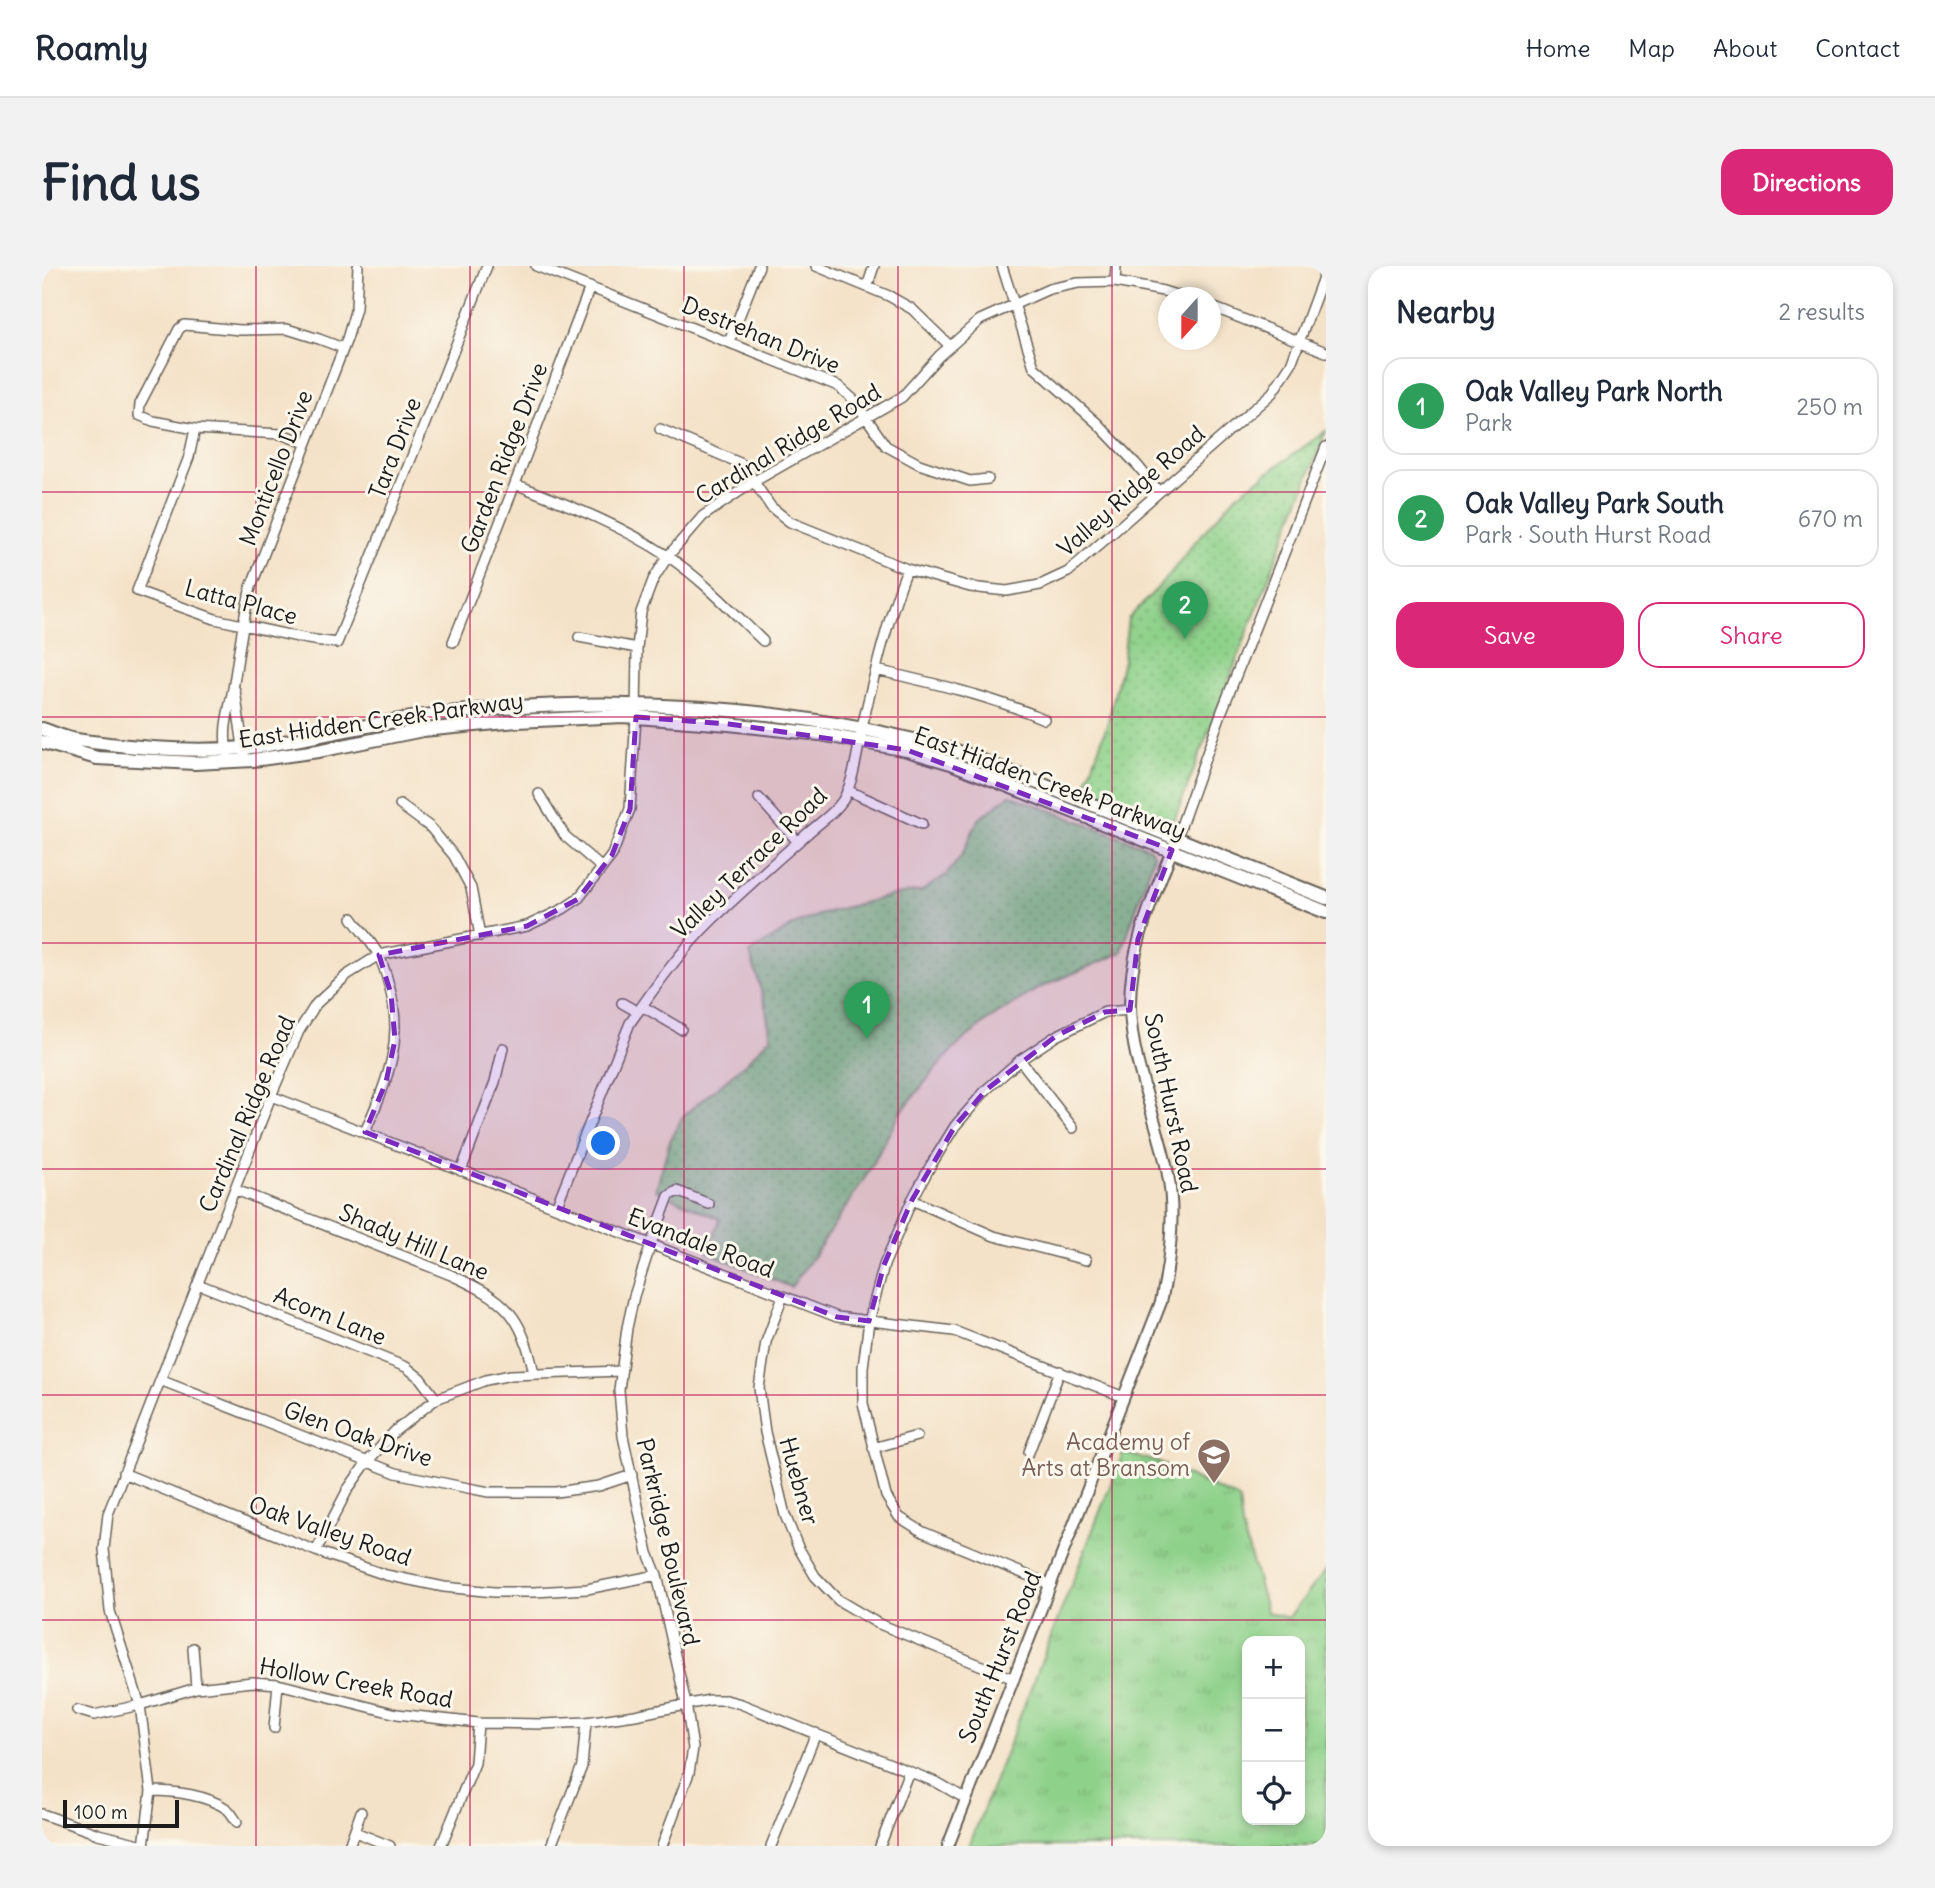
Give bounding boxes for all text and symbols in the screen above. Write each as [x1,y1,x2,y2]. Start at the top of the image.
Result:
text: Roamly [35,27,148,69]
text: Home [1526,33,1590,63]
text: Map [1628,33,1675,63]
text: About [1713,33,1777,63]
text: Contact [1815,33,1900,63]
button: Directions [1721,149,1893,215]
text: Find us [42,152,200,213]
north arrow [1158,287,1221,350]
street label: Destrehan Drive [678,290,844,379]
text: Nearby [1396,293,1496,331]
text: 2 results [1779,297,1865,326]
street label: Garden Ridge Drive [454,358,553,557]
text: Oak Valley Park North [1465,375,1723,408]
street label: Cardinal Ridge Road [690,377,886,510]
street label: Monticello Drive [233,386,318,550]
text: 1 [1416,392,1426,421]
text: 250 m [1796,392,1863,421]
street label: Tara Drive [362,393,427,502]
text: Park [1465,408,1513,437]
street label: Valley Ridge Road [1051,419,1210,562]
text: Oak Valley Park South [1465,487,1724,520]
text: 2 [1415,504,1427,533]
text: 670 m [1798,504,1863,533]
text: Park · South Hurst Road [1465,520,1711,549]
street label: Latta Place [182,573,301,630]
pin: 2 [1162,581,1208,639]
button: Save [1396,602,1624,668]
button: Share [1638,602,1865,668]
street label: East Hidden Creek Parkway [237,685,525,754]
street label: East Hidden Creek Parkway [910,720,1190,845]
street label: Valley Terrace Road [665,781,833,944]
pin: 1 [844,981,890,1039]
street label: Cardinal Ridge Road [192,1011,301,1217]
street label: South Hurst Road [1138,1011,1205,1195]
your location [586,1126,620,1160]
street label: Shady Hill Lane [335,1197,493,1286]
street label: Evandale Road [624,1201,778,1284]
street label: Acorn Lane [270,1280,391,1351]
street label: Glen Oak Drive [280,1395,436,1473]
place label: Academy of Arts at Bransom [1022,1427,1190,1482]
street label: Huebner [773,1434,826,1529]
street label: Parkridge Boulevard [631,1435,706,1648]
school or university icon: Academy of Arts at Bransom [1195,1436,1233,1485]
street label: Oak Valley Road [245,1489,415,1572]
street label: South Hurst Road [952,1567,1047,1747]
map controls [1242,1636,1305,1825]
button: + [1242,1636,1305,1699]
street label: Hollow Creek Road [257,1651,455,1714]
button: − [1242,1699,1305,1762]
button: locate [1242,1762,1305,1825]
scale bar [63,1797,178,1829]
text: 100 m [74,1800,128,1824]

